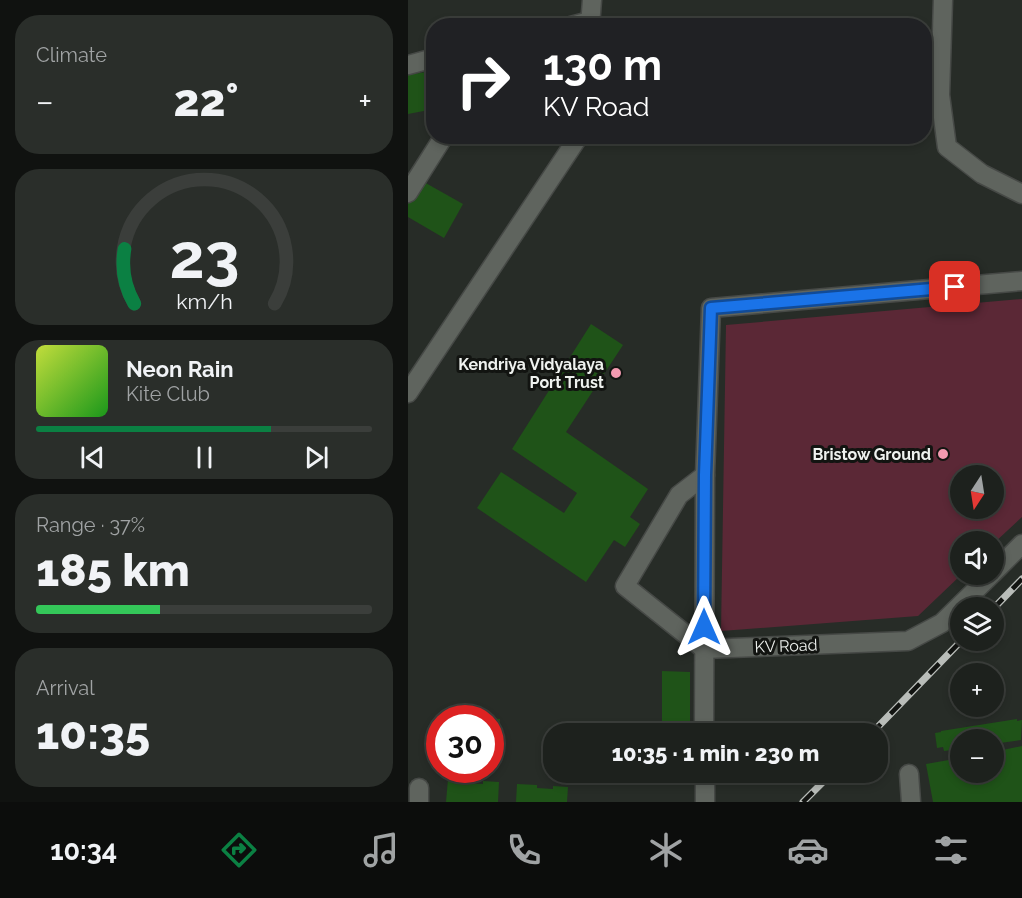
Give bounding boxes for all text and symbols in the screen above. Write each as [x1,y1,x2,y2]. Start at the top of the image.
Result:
text: 130 m [543,41,662,90]
icon: right [444,42,522,120]
text: Climate [36,43,107,67]
text: 22° [173,74,239,127]
text: − [36,82,54,121]
text: + [358,82,372,121]
text: KV Road [543,91,649,122]
text: 23 [169,219,239,293]
pin [929,261,980,312]
icon: arrive [938,270,971,303]
text: km/h [176,289,232,314]
place label: Kendriya Vidyalaya Port Trust [458,355,604,392]
text: Neon Rain [126,356,234,382]
marker: Kendriya Vidyalaya Port Trust [609,366,623,380]
text: Kite Club [126,382,210,406]
icon: previous [76,441,109,474]
icon: pause [188,441,221,474]
icon: next [300,441,333,474]
place label: Bristow Ground [812,445,931,464]
marker: Bristow Ground [936,447,950,461]
north arrow [950,465,1004,519]
map controls [950,465,1004,783]
text: Range · 37% [36,513,145,537]
button: sound [950,531,1004,585]
text: 185 km [36,544,190,597]
position arrow [672,595,736,659]
button: layers [950,597,1004,651]
street label: KV Road [754,635,818,657]
button: + [950,663,1004,717]
text: Arrival [36,676,95,700]
speed limit sign: 30 [426,705,504,783]
text: 10:35 [36,707,150,760]
button: − [950,729,1004,783]
text: 10:35 · 1 min · 230 m [612,740,819,766]
icon: directions [218,829,260,871]
icon: music [360,829,402,871]
icon: phone [503,829,545,871]
icon: climate [645,829,687,871]
icon: car [787,829,829,871]
icon: filters [930,829,972,871]
text: 10:34 [50,835,117,866]

